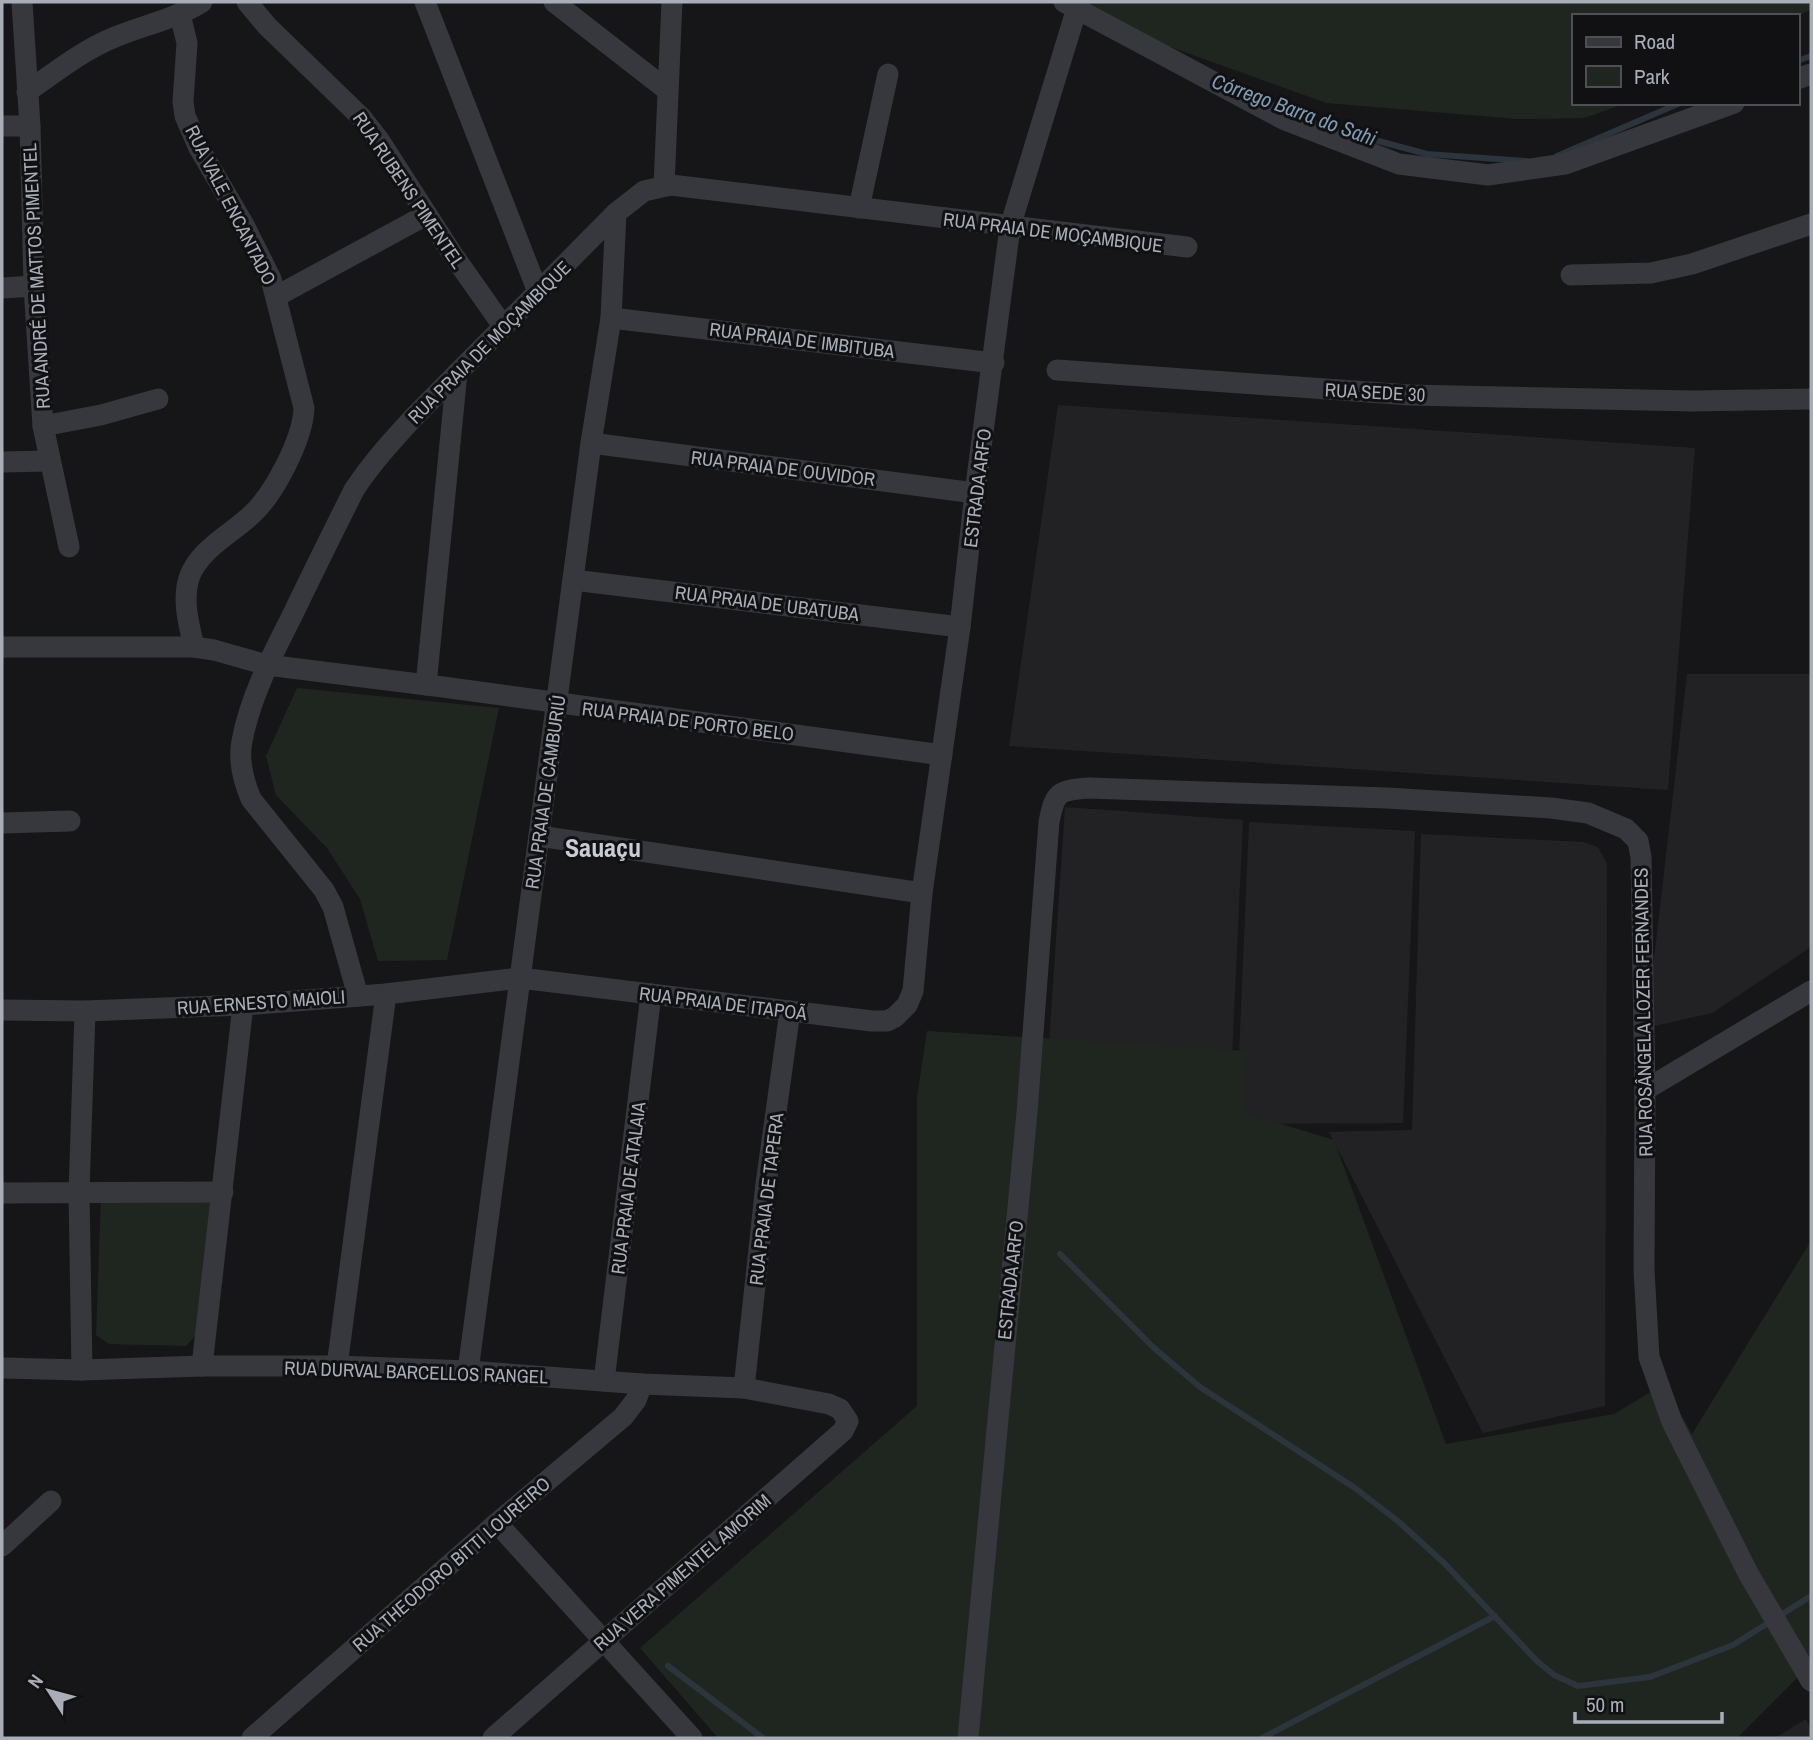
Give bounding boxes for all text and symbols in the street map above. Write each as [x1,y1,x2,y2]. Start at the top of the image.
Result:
legend [1572,14,1799,105]
text: Road [1634,27,1675,56]
text: Park [1634,62,1670,91]
water label: Córrego Barra do Sahi [1208,66,1381,153]
street label: RUA RUBENS PIMENTEL [347,107,471,274]
street label: RUA VALE ENCANTADO [179,121,283,289]
street label: RUA ANDRÉ DE MATTOS PIMENTEL [16,142,56,410]
street label: RUA PRAIA DE MOÇAMBIQUE [942,206,1164,258]
street label: RUA PRAIA DE MOÇAMBIQUE [402,255,576,429]
street label: RUA PRAIA DE IMBITUBA [708,316,897,364]
street label: RUA SEDE 30 [1324,376,1426,408]
street label: ESTRADA ARFO [957,427,997,549]
street label: RUA PRAIA DE OUVIDOR [689,444,877,492]
street label: RUA PRAIA DE UBATUBA [674,579,861,627]
street label: RUA PRAIA DE CAMBURIÚ [519,693,571,891]
street label: RUA PRAIA DE PORTO BELO [581,695,795,747]
district label: Sauaçu [565,830,641,865]
street label: RUA ROSÂNGELA LOZER FERNANDES [1627,867,1659,1157]
street label: RUA PRAIA DE ITAPOÃ [638,980,809,1026]
street label: RUA ERNESTO MAIOLI [176,983,346,1021]
street label: RUA PRAIA DE ATALAIA [605,1100,652,1276]
street label: RUA PRAIA DE TAPERA [743,1111,790,1287]
street label: ESTRADA ARFO [991,1219,1029,1341]
street label: RUA DURVAL BARCELLOS RANGEL [284,1354,549,1390]
street label: RUA THEODORO BITTI LOUREIRO [347,1471,555,1657]
street label: RUA VERA PIMENTEL AMORIM [588,1488,776,1656]
north arrow [14,1656,84,1726]
text: N [21,1669,49,1693]
scale bar [1575,1680,1722,1724]
text: 50 m [1586,1690,1624,1719]

